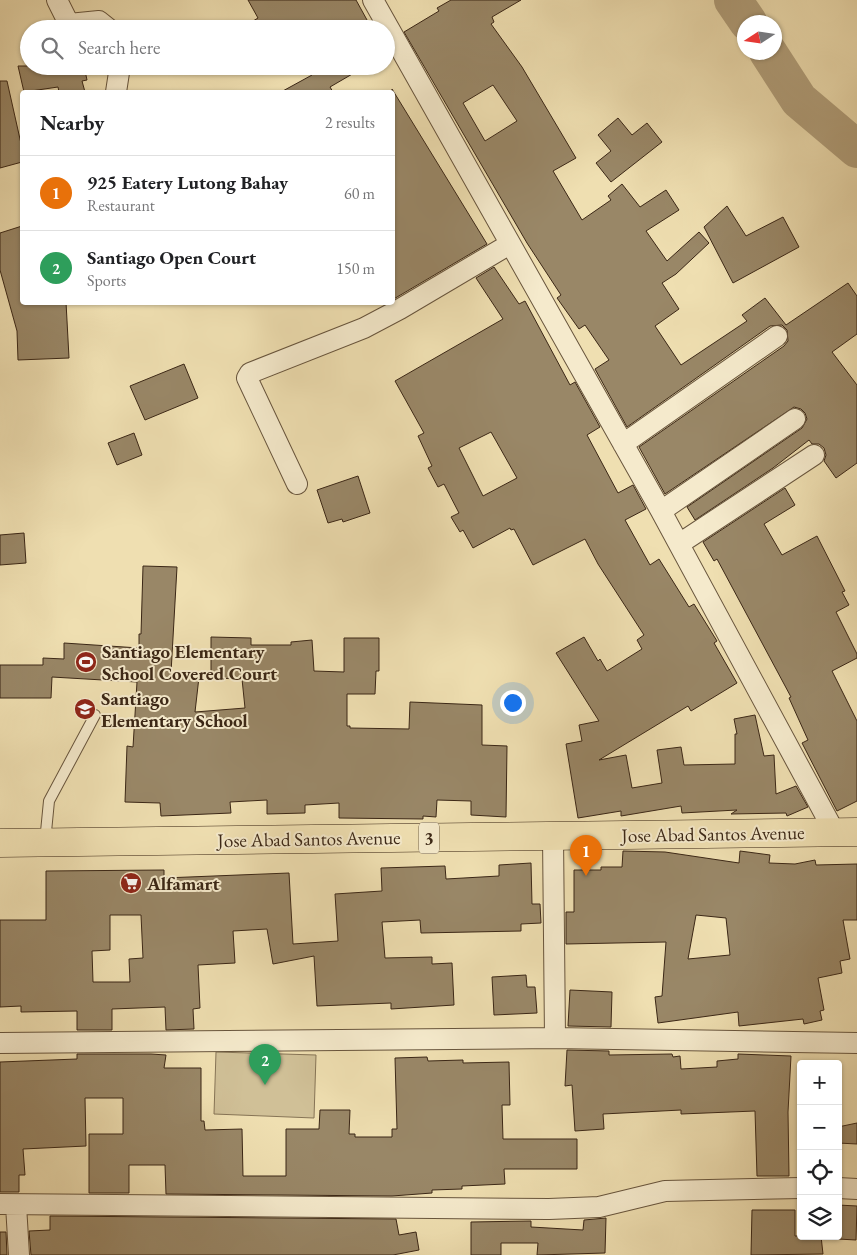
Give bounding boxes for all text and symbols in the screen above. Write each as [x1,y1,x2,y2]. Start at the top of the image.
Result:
north arrow [737,15,782,60]
search box [20,20,395,75]
icon: search [38,34,66,62]
text: Search here [78,35,160,60]
text: Nearby [40,109,104,136]
text: 2 results [325,112,375,133]
text: 925 Eatery Lutong Bahay [87,170,288,195]
text: 1 [52,183,60,204]
text: 60 m [344,183,375,204]
text: Restaurant [87,195,155,216]
text: Santiago Open Court [87,245,256,270]
text: 2 [52,258,60,279]
text: 150 m [336,258,375,279]
text: Sports [87,270,126,291]
place label: Santiago Elementary School Covered Court [102,639,277,686]
sports icon: Santiago Elementary School Covered Court [74,650,98,674]
place label: Santiago Elementary School [101,686,248,733]
your location [500,690,526,716]
school or university icon: Santiago Elementary School [73,697,97,721]
street label: Jose Abad Santos Avenue [619,820,805,848]
road number: 3 [419,822,439,854]
street label: Jose Abad Santos Avenue [215,825,401,853]
pin: 1 [570,835,602,876]
supermarket icon: Alfamart [119,871,143,895]
place label: Alfamart [146,871,220,896]
pin: 2 [249,1044,281,1085]
map controls [797,1060,842,1240]
button: + [797,1060,842,1105]
button: − [797,1105,842,1150]
button: locate [797,1150,842,1195]
button: layers [797,1195,842,1240]

